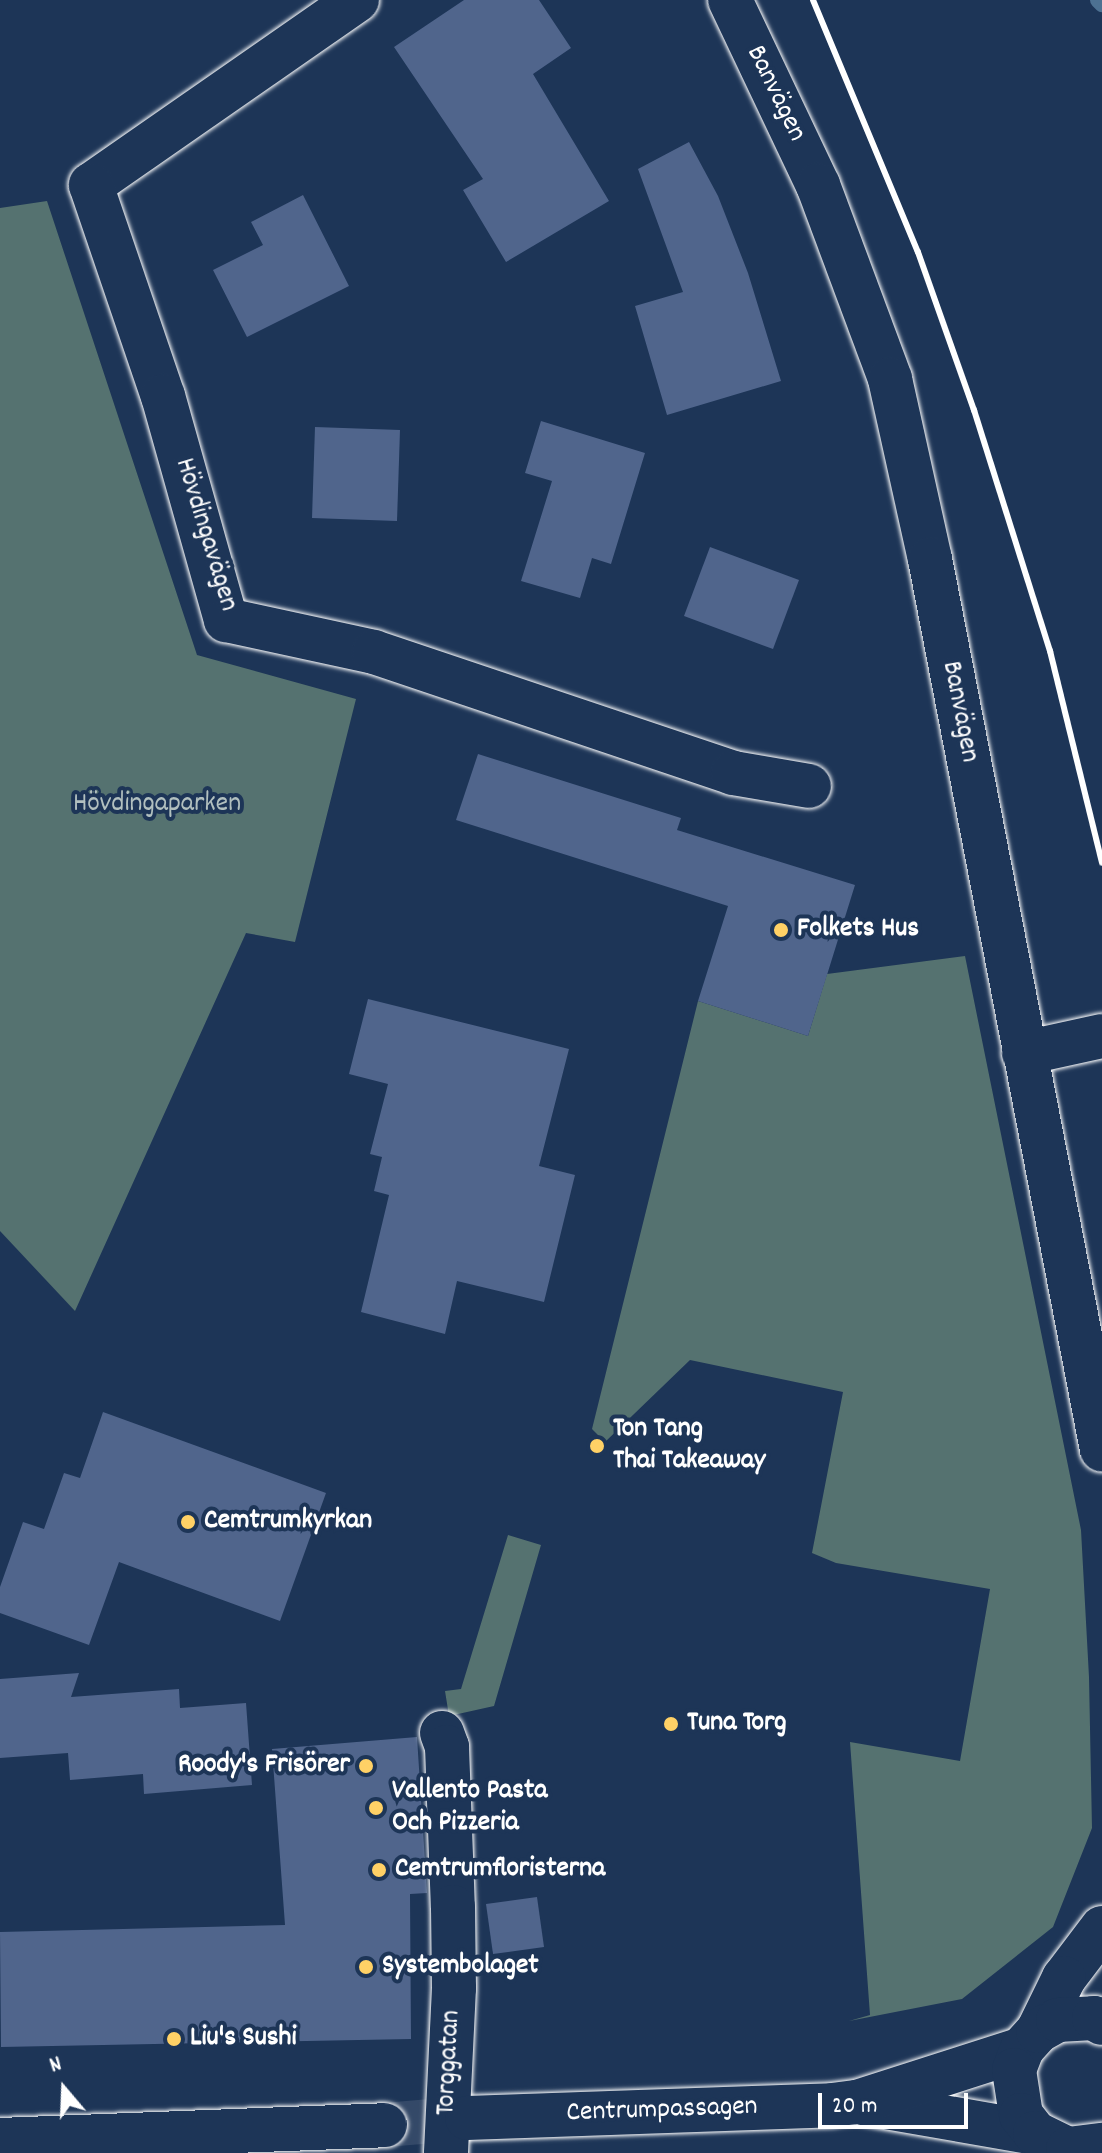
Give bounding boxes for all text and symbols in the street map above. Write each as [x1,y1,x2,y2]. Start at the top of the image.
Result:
street label: Banvägen [737,41,813,147]
street label: Hövdingavägen [166,454,244,616]
street label: Banvägen [933,658,985,766]
park label: Hövdingaparken [73,788,241,822]
place label: Folkets Hus [797,913,919,947]
marker: Folkets Hus [772,921,790,939]
place label: Ton Tang Thai Takeaway [613,1413,765,1479]
marker: Ton Tang Thai Takeaway [588,1437,606,1455]
place label: Cemtrumkyrkan [204,1505,372,1539]
marker: Cemtrumkyrkan [179,1513,197,1531]
place label: Tuna Torg [687,1707,787,1741]
marker: Tuna Torg [662,1715,680,1733]
place label: Roody's Frisörer [178,1749,350,1783]
marker: Roody's Frisörer [357,1757,375,1775]
place label: Vallento Pasta Och Pizzeria [392,1775,547,1841]
marker: Vallento Pasta Och Pizzeria [367,1799,385,1817]
place label: Cemtrumfloristerna [395,1853,605,1887]
marker: Cemtrumfloristerna [370,1861,388,1879]
place label: Systembolaget [382,1950,539,1984]
marker: Systembolaget [357,1958,375,1976]
street label: Torggatan [430,2009,470,2117]
place label: Liu's Sushi [190,2022,297,2056]
marker: Liu's Sushi [165,2030,183,2048]
north arrow [24,2049,104,2129]
text: N [46,2049,66,2082]
scale bar [822,2077,972,2127]
text: 20 m [832,2090,878,2124]
street label: Centrumpassagen [566,2091,758,2131]

